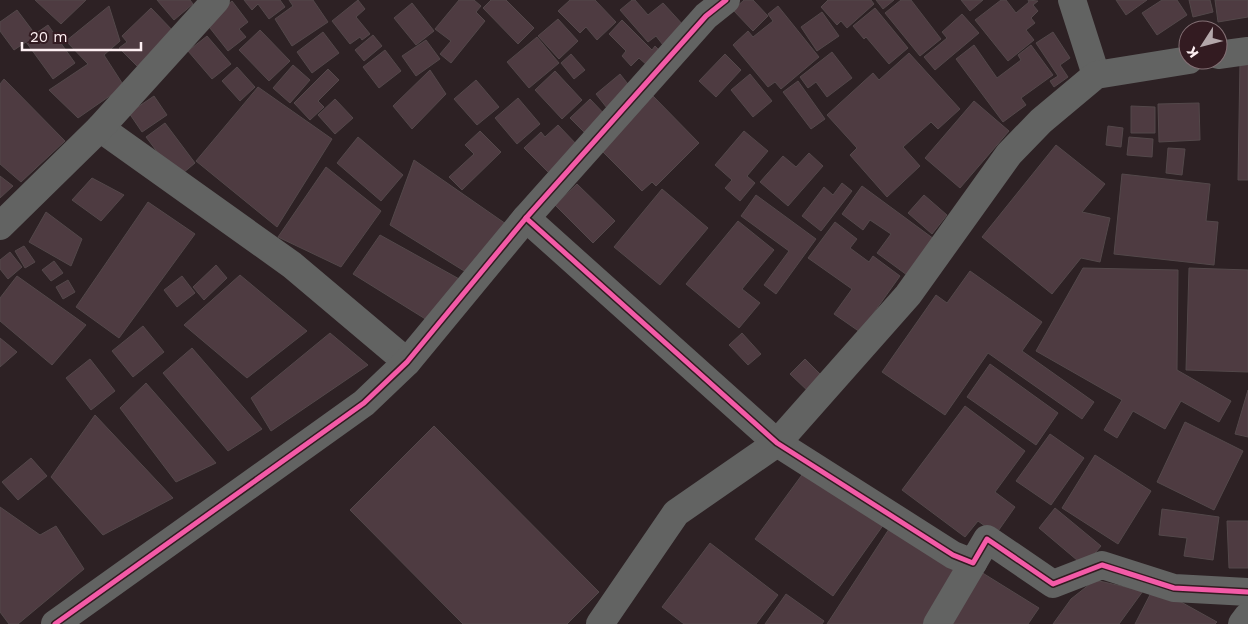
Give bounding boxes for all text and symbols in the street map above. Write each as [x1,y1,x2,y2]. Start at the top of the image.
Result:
scale bar [22,20,141,52]
north arrow [1178,20,1228,70]
text: 20 m [30,28,68,46]
text: K [1183,44,1202,61]

